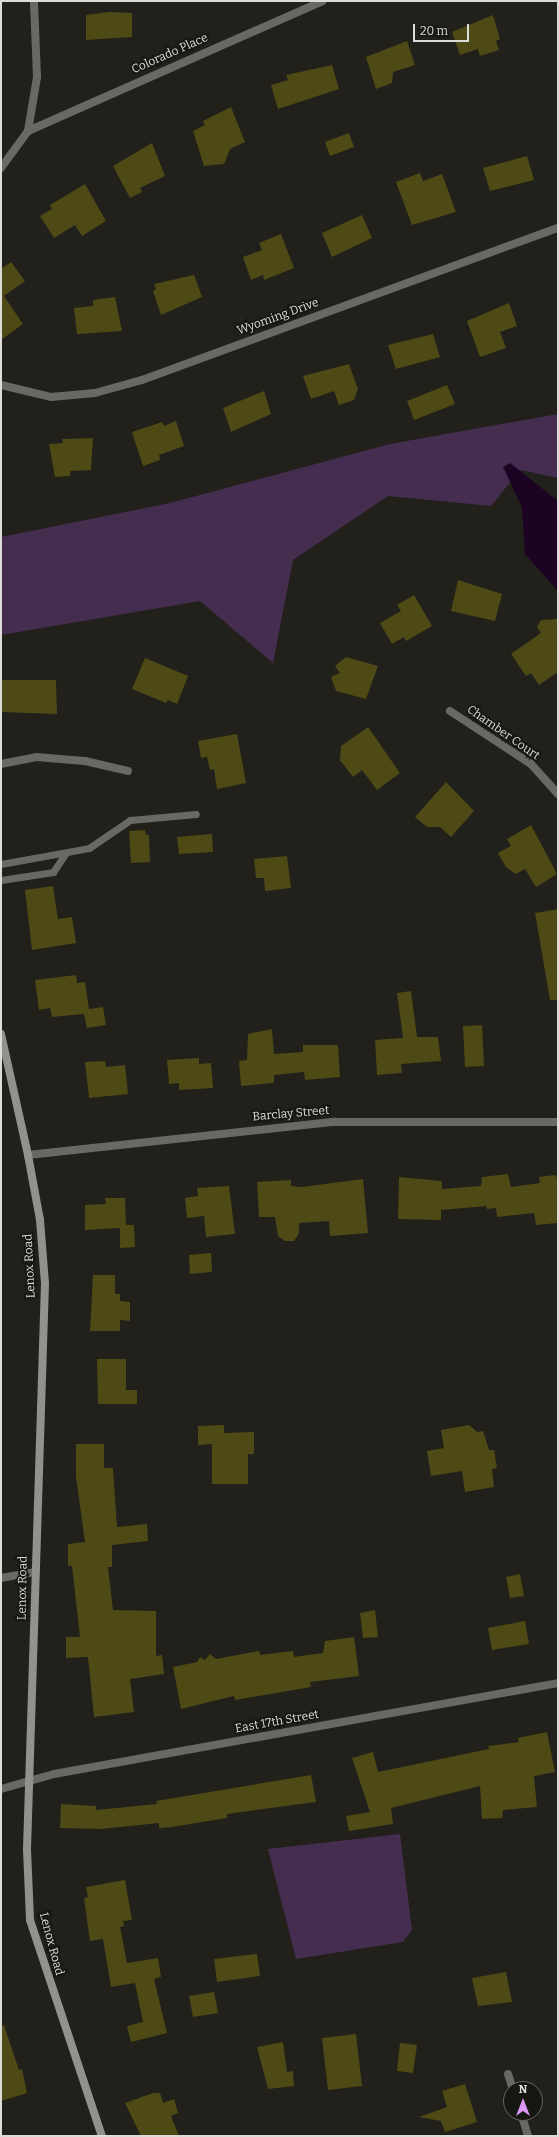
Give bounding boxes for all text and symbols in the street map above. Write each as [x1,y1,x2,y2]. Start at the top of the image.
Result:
scale bar [415,16,471,42]
text: 20 m [420,24,448,38]
street label: Colorado Place [130,31,210,77]
street label: Wyoming Drive [235,296,321,338]
street label: Chamber Court [464,703,542,763]
street label: Barclay Street [252,1103,330,1125]
street label: Lenox Road [21,1233,39,1299]
street label: Lenox Road [15,1556,31,1620]
street label: East 17th Street [234,1708,320,1736]
street label: Lenox Road [36,1911,66,1977]
north arrow [503,2081,543,2121]
text: N [519,2083,527,2096]

